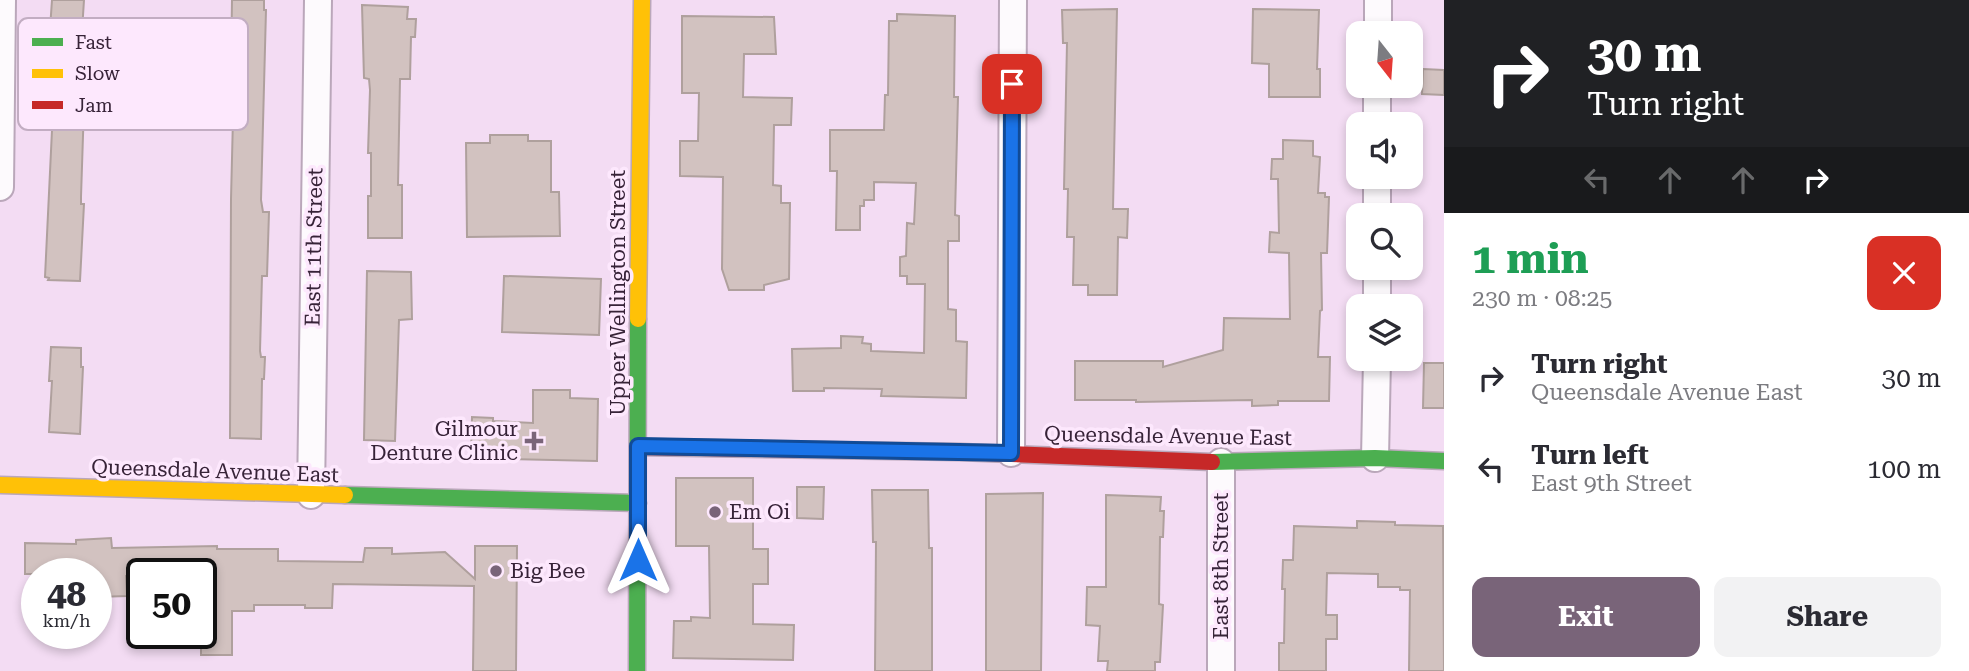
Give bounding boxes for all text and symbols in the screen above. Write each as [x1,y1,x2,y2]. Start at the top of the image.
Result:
legend [18,18,248,130]
north arrow [1346,21,1423,98]
map controls [1346,21,1423,371]
text: 30 m [1587,26,1702,83]
icon: right [1472,28,1563,119]
text: Fast [75,31,112,54]
pin [982,54,1042,114]
text: Slow [75,62,120,85]
icon: arrive [993,65,1031,103]
text: Turn right [1587,85,1744,123]
text: Jam [75,94,113,117]
button: sound [1346,112,1423,189]
icon: left [1578,161,1616,199]
icon: ahead [1651,161,1689,199]
icon: ahead [1724,161,1762,199]
icon: right [1797,161,1835,199]
street label: East 11th Street [301,167,327,326]
street label: Upper Wellington Street [606,170,630,416]
button: search [1346,203,1423,280]
text: 1 min [1472,234,1589,283]
button: close [1867,236,1941,310]
text: 230 m · 08:25 [1472,285,1612,312]
button: layers [1346,294,1423,371]
text: Turn right [1531,349,1667,379]
icon: right [1472,359,1510,397]
text: 30 m [1882,363,1941,393]
text: Queensdale Avenue East [1531,379,1803,406]
place label: Gilmour Denture Clinic [370,417,518,465]
street label: Queensdale Avenue East [1044,422,1292,450]
marker: Gilmour Denture Clinic [524,431,544,451]
text: Turn left [1531,440,1649,470]
icon: left [1472,450,1510,488]
text: 100 m [1867,454,1941,484]
street label: Queensdale Avenue East [91,455,339,487]
text: East 9th Street [1531,470,1692,497]
street label: East 8th Street [1209,492,1233,639]
place label: Em Oi [729,500,791,524]
marker: Em Oi [707,504,723,520]
position arrow [601,523,675,597]
speed limit sign: 50 [126,558,217,649]
place label: Big Bee [510,559,585,583]
marker: Big Bee [488,563,504,579]
text: 48 [47,574,86,615]
button: Exit [1472,577,1700,657]
button: Share [1714,577,1941,657]
text: km/h [42,610,91,631]

